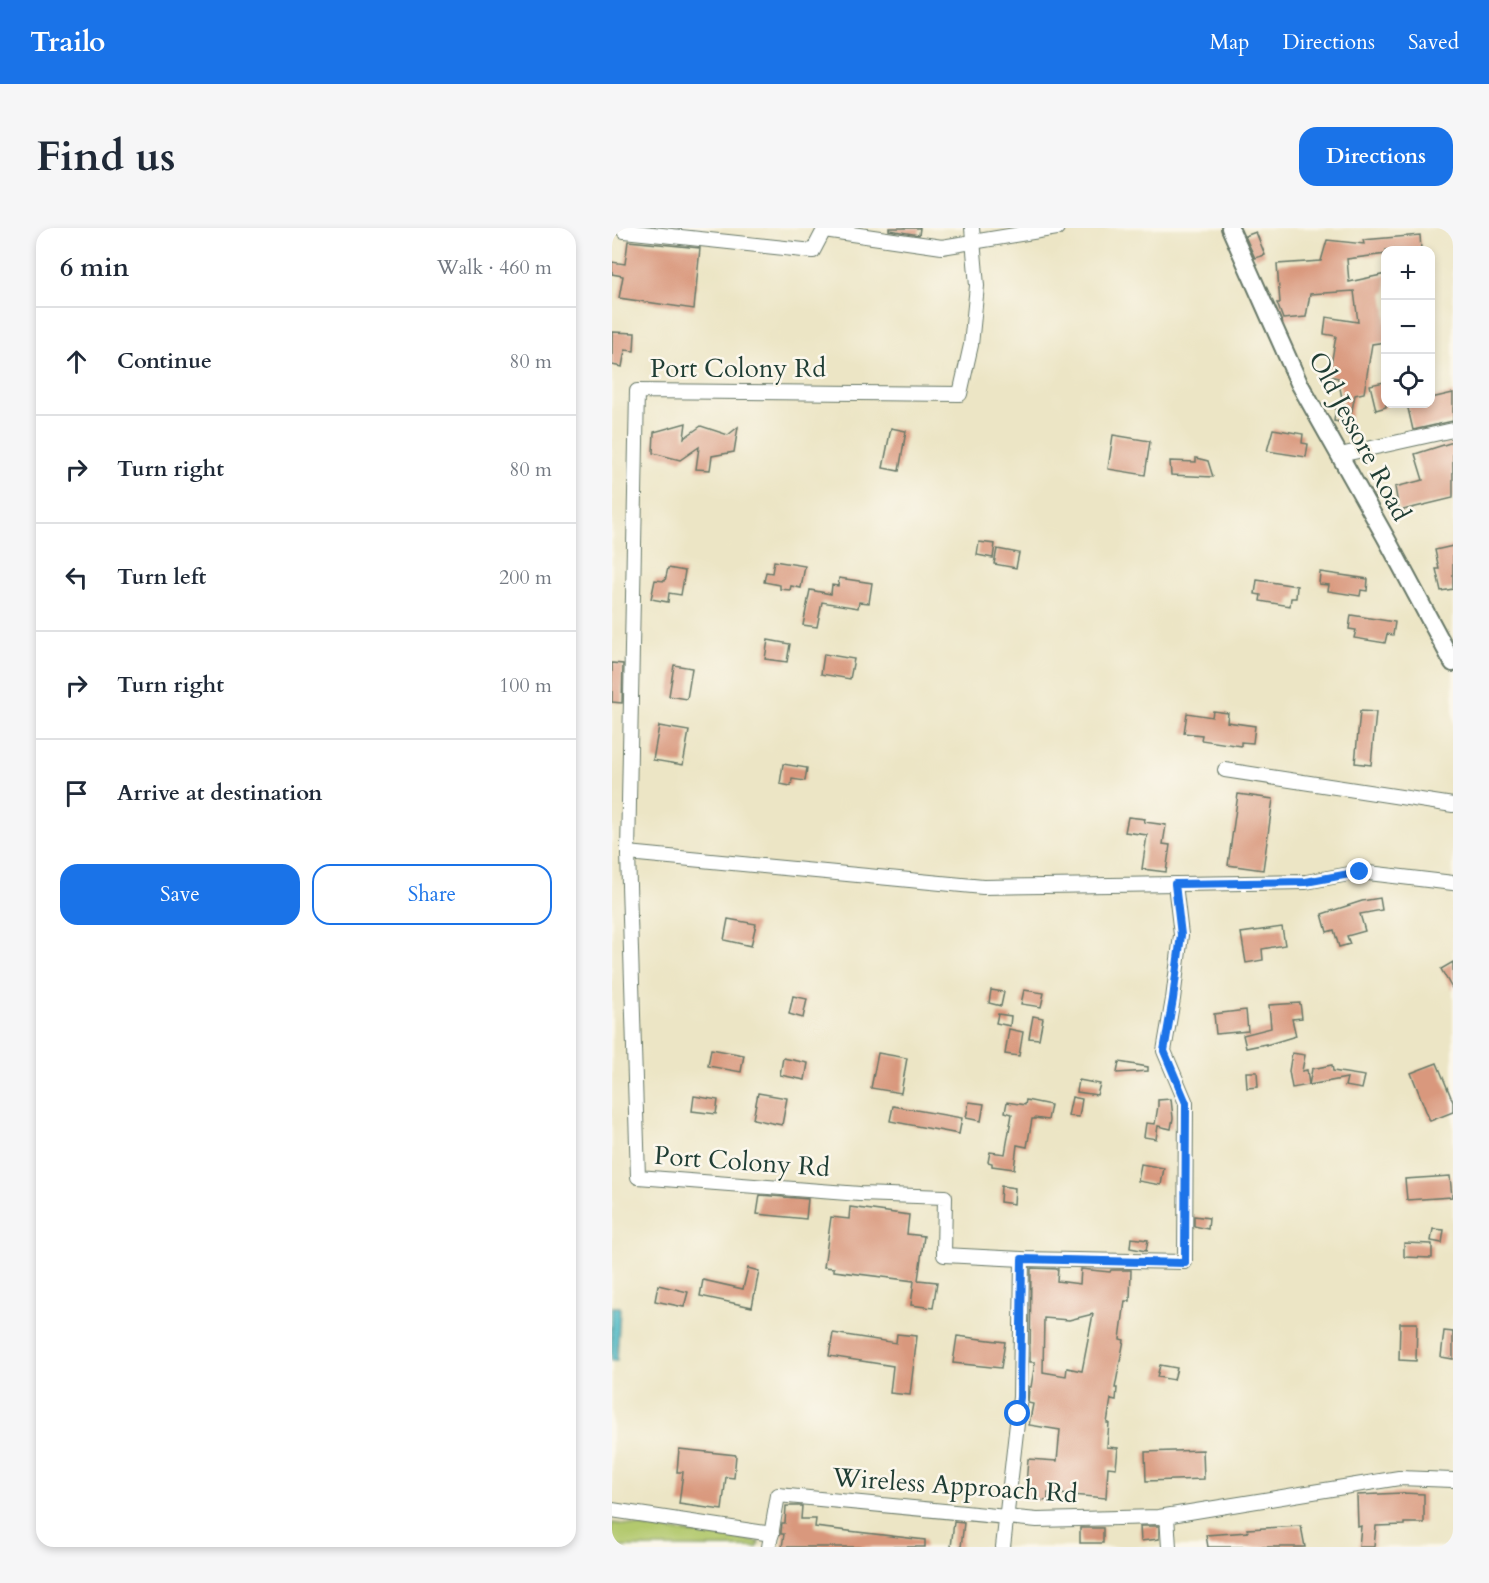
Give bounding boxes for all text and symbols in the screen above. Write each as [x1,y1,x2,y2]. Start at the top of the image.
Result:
text: Trailo [30,23,105,61]
text: Map [1209,28,1249,57]
text: Directions [1282,28,1375,57]
text: Saved [1408,28,1459,57]
button: Directions [1299,127,1453,186]
text: Find us [36,128,176,185]
map controls [1381,246,1435,408]
button: + [1381,246,1435,300]
text: 6 min [60,250,129,285]
text: Walk · 460 m [437,254,552,281]
button: − [1381,300,1435,354]
icon: ahead [60,345,93,378]
street label: Old Jessore Road [1300,345,1419,527]
text: Continue [117,346,212,376]
text: 80 m [509,348,552,375]
street label: Port Colony Rd [650,351,826,386]
button: locate [1381,354,1435,408]
icon: right [60,453,93,486]
text: Turn right [117,454,224,484]
text: 80 m [509,456,552,483]
icon: left [60,561,93,594]
text: Turn left [117,562,206,592]
text: 200 m [499,564,552,591]
icon: right [60,669,93,702]
text: Turn right [117,670,224,700]
text: 100 m [499,672,552,699]
icon: arrive [60,777,93,810]
text: Arrive at destination [117,778,322,808]
route end [1346,858,1372,884]
button: Save [60,864,300,925]
button: Share [312,864,552,925]
street label: Port Colony Rd [653,1138,831,1185]
route start [1004,1400,1030,1426]
street label: Wireless Approach Rd [830,1459,1079,1512]

